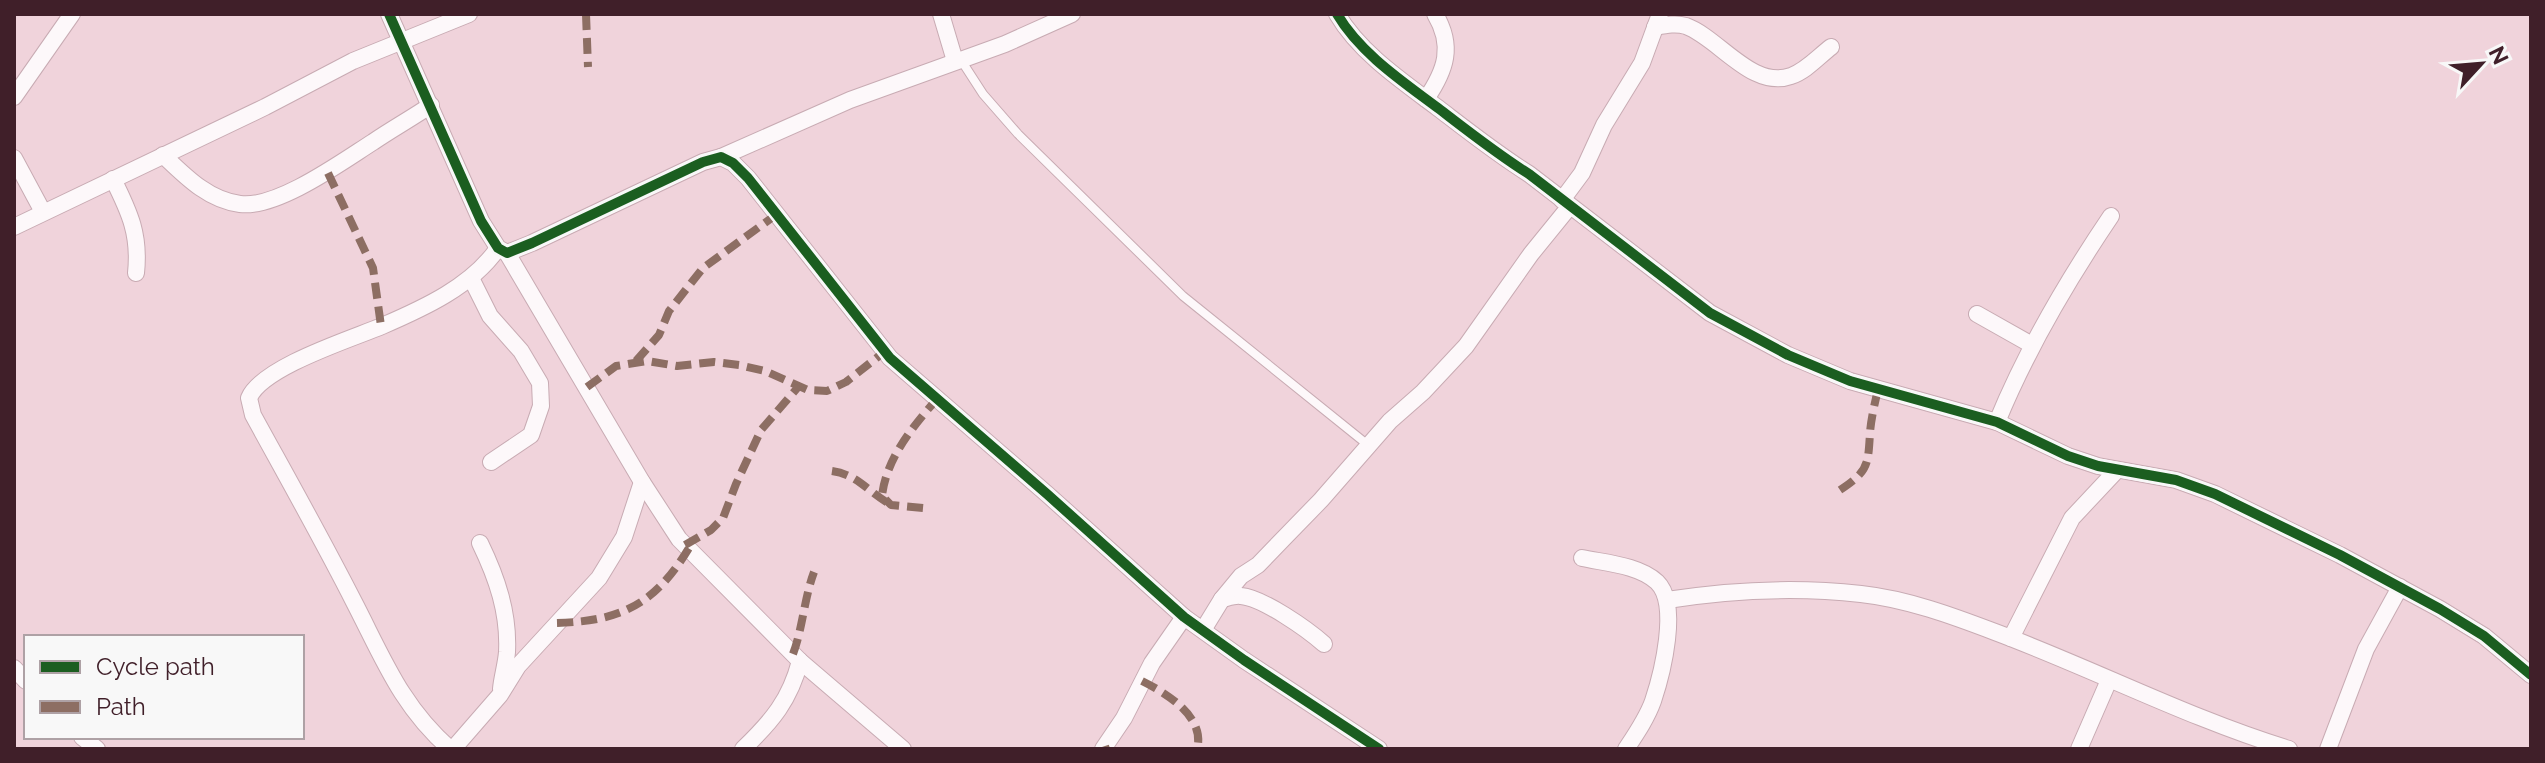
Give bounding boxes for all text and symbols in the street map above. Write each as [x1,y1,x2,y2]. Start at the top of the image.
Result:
north arrow [2441,24,2521,104]
text: N [2484,42,2514,68]
legend [24,635,304,739]
text: Cycle path [96,652,215,681]
text: Path [96,692,146,721]

